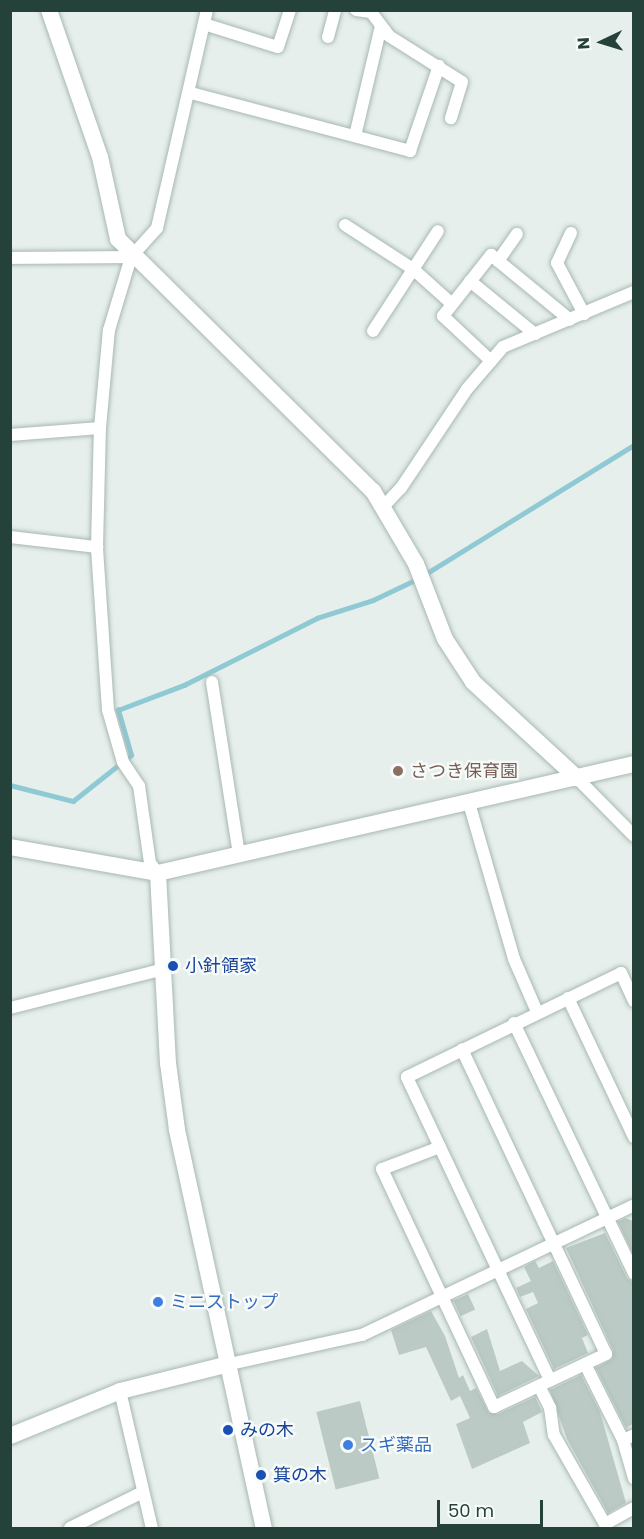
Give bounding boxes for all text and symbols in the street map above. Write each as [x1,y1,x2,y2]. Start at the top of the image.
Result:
north arrow [572,12,632,72]
text: N [572,36,595,50]
place label: さつき保育園 [410,760,518,782]
marker: さつき保育園 [391,764,405,778]
place label: 小針領家 [185,955,257,977]
marker: 小針領家 [166,959,180,973]
place label: ミニストップ [170,1291,278,1313]
marker: ミニストップ [151,1295,165,1309]
place label: みの木 [240,1419,294,1441]
marker: みの木 [221,1423,235,1437]
place label: スギ薬品 [360,1434,432,1456]
marker: スギ薬品 [341,1438,355,1452]
place label: 箕の木 [273,1464,327,1486]
marker: 箕の木 [254,1468,268,1482]
scale bar [440,1488,546,1526]
text: 50 m [448,1498,494,1523]

